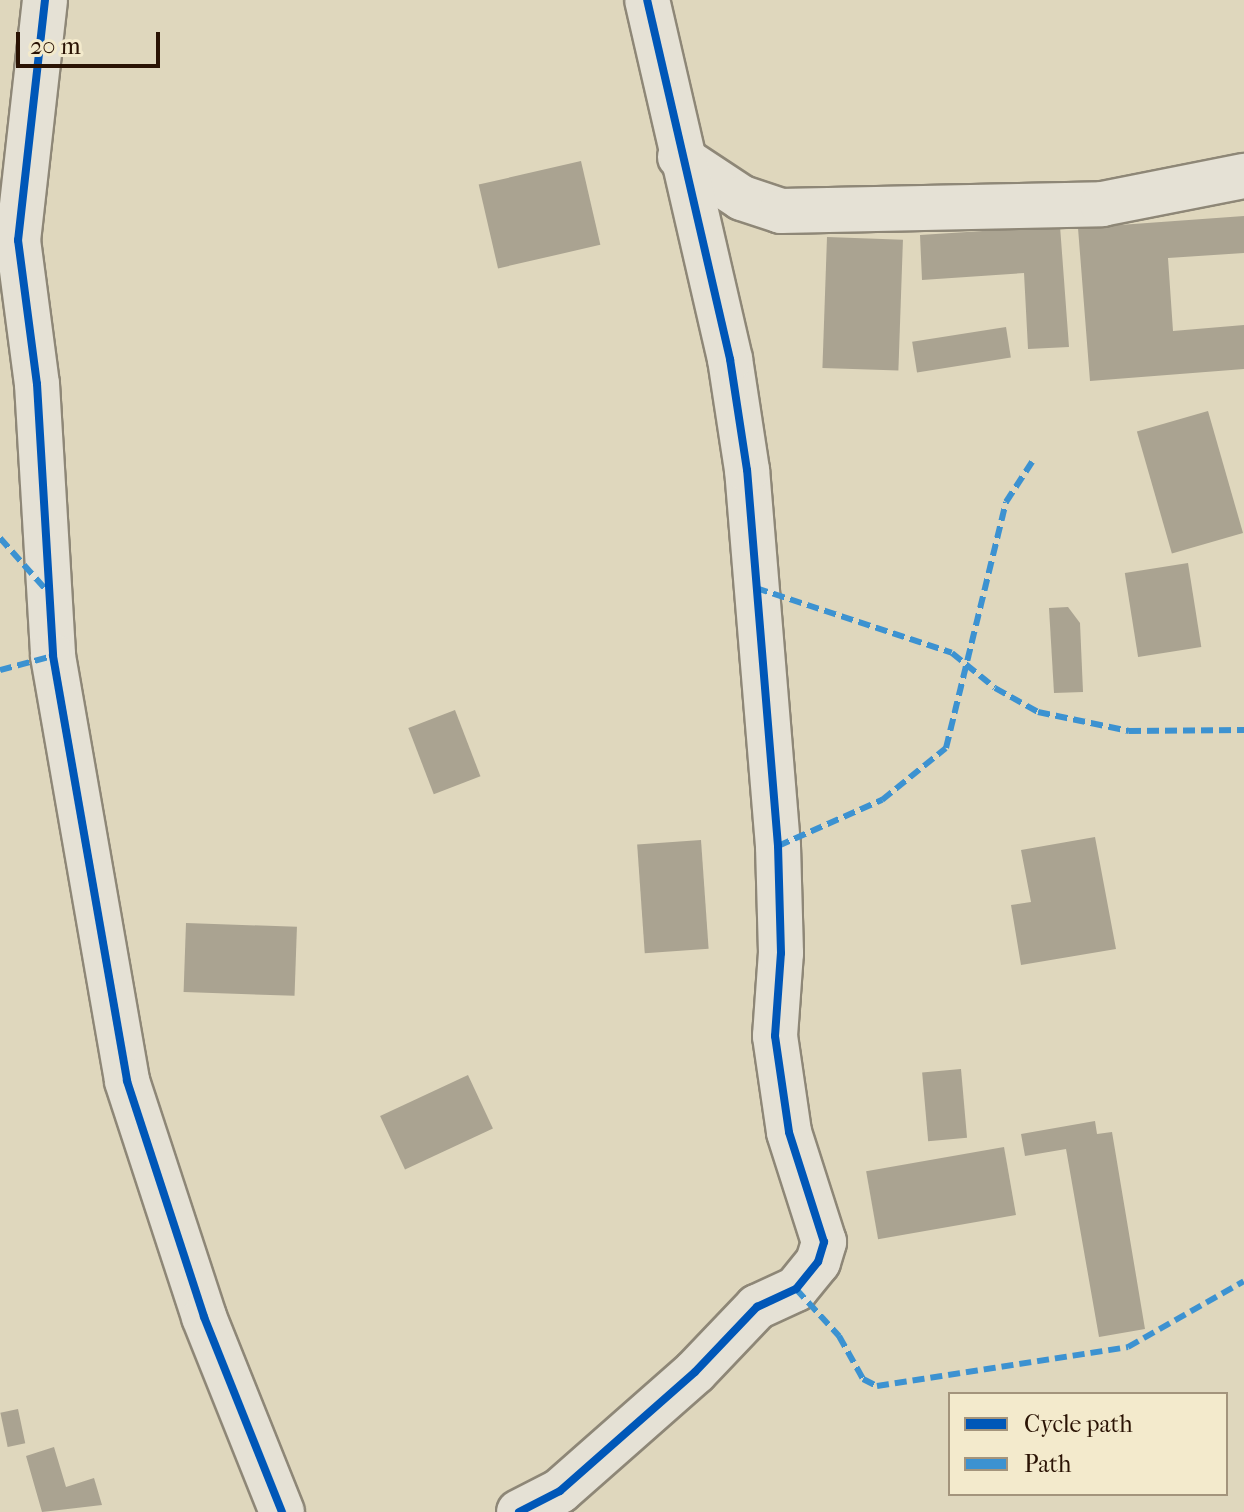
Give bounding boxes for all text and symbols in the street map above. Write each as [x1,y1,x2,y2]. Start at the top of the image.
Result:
scale bar [20,16,164,66]
text: 20 m [30,32,81,60]
legend [948,1392,1228,1496]
text: Cycle path [1024,1410,1133,1438]
text: Path [1024,1450,1071,1478]

